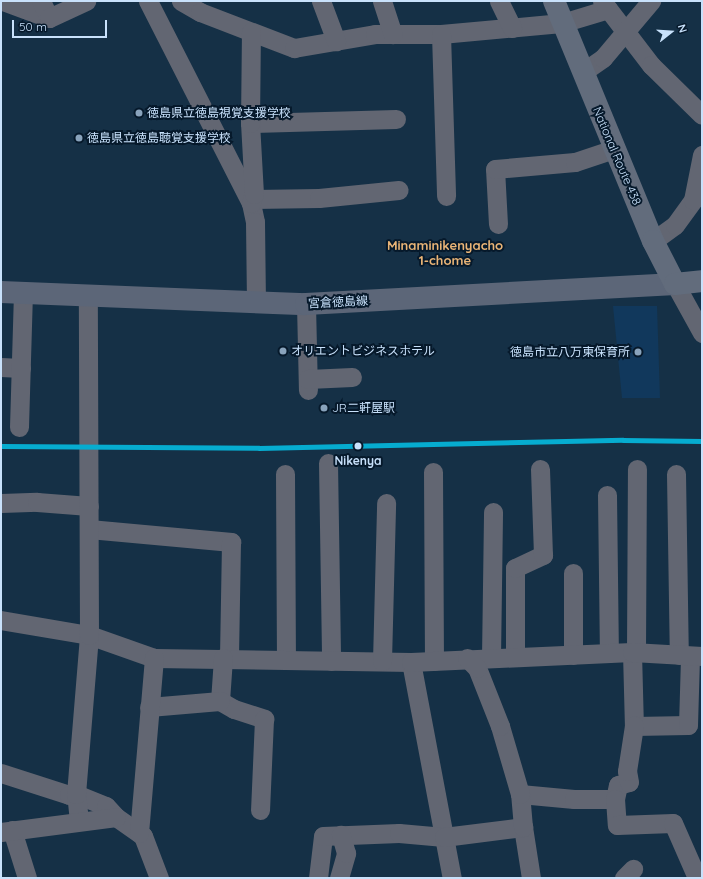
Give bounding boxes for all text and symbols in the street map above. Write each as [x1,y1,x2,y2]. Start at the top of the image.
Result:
scale bar [14,12,109,38]
north arrow [651,12,691,52]
text: 50 m [19,19,47,34]
text: N [675,23,690,34]
street label: National Route 438 [590,105,644,207]
place label: 徳島県立徳島視覚支援学校 [147,106,291,120]
marker: 徳島県立徳島視覚支援学校 [134,108,144,118]
place label: 徳島県立徳島聴覚支援学校 [87,131,231,145]
marker: 徳島県立徳島聴覚支援学校 [74,133,84,143]
district label: Minaminikenyacho 1-chome [387,238,503,269]
street label: 宮倉徳島線 [308,293,368,311]
place label: オリエントビジネスホテル [291,344,435,358]
place label: 徳島市立八万東保育所 [510,345,630,359]
marker: オリエントビジネスホテル [278,346,288,356]
marker: 徳島市立八万東保育所 [633,347,643,357]
place label: JR二軒屋駅 [332,401,395,415]
marker: JR二軒屋駅 [319,403,329,413]
marker: Nikenya [351,439,365,453]
place label: Nikenya [335,454,381,468]

